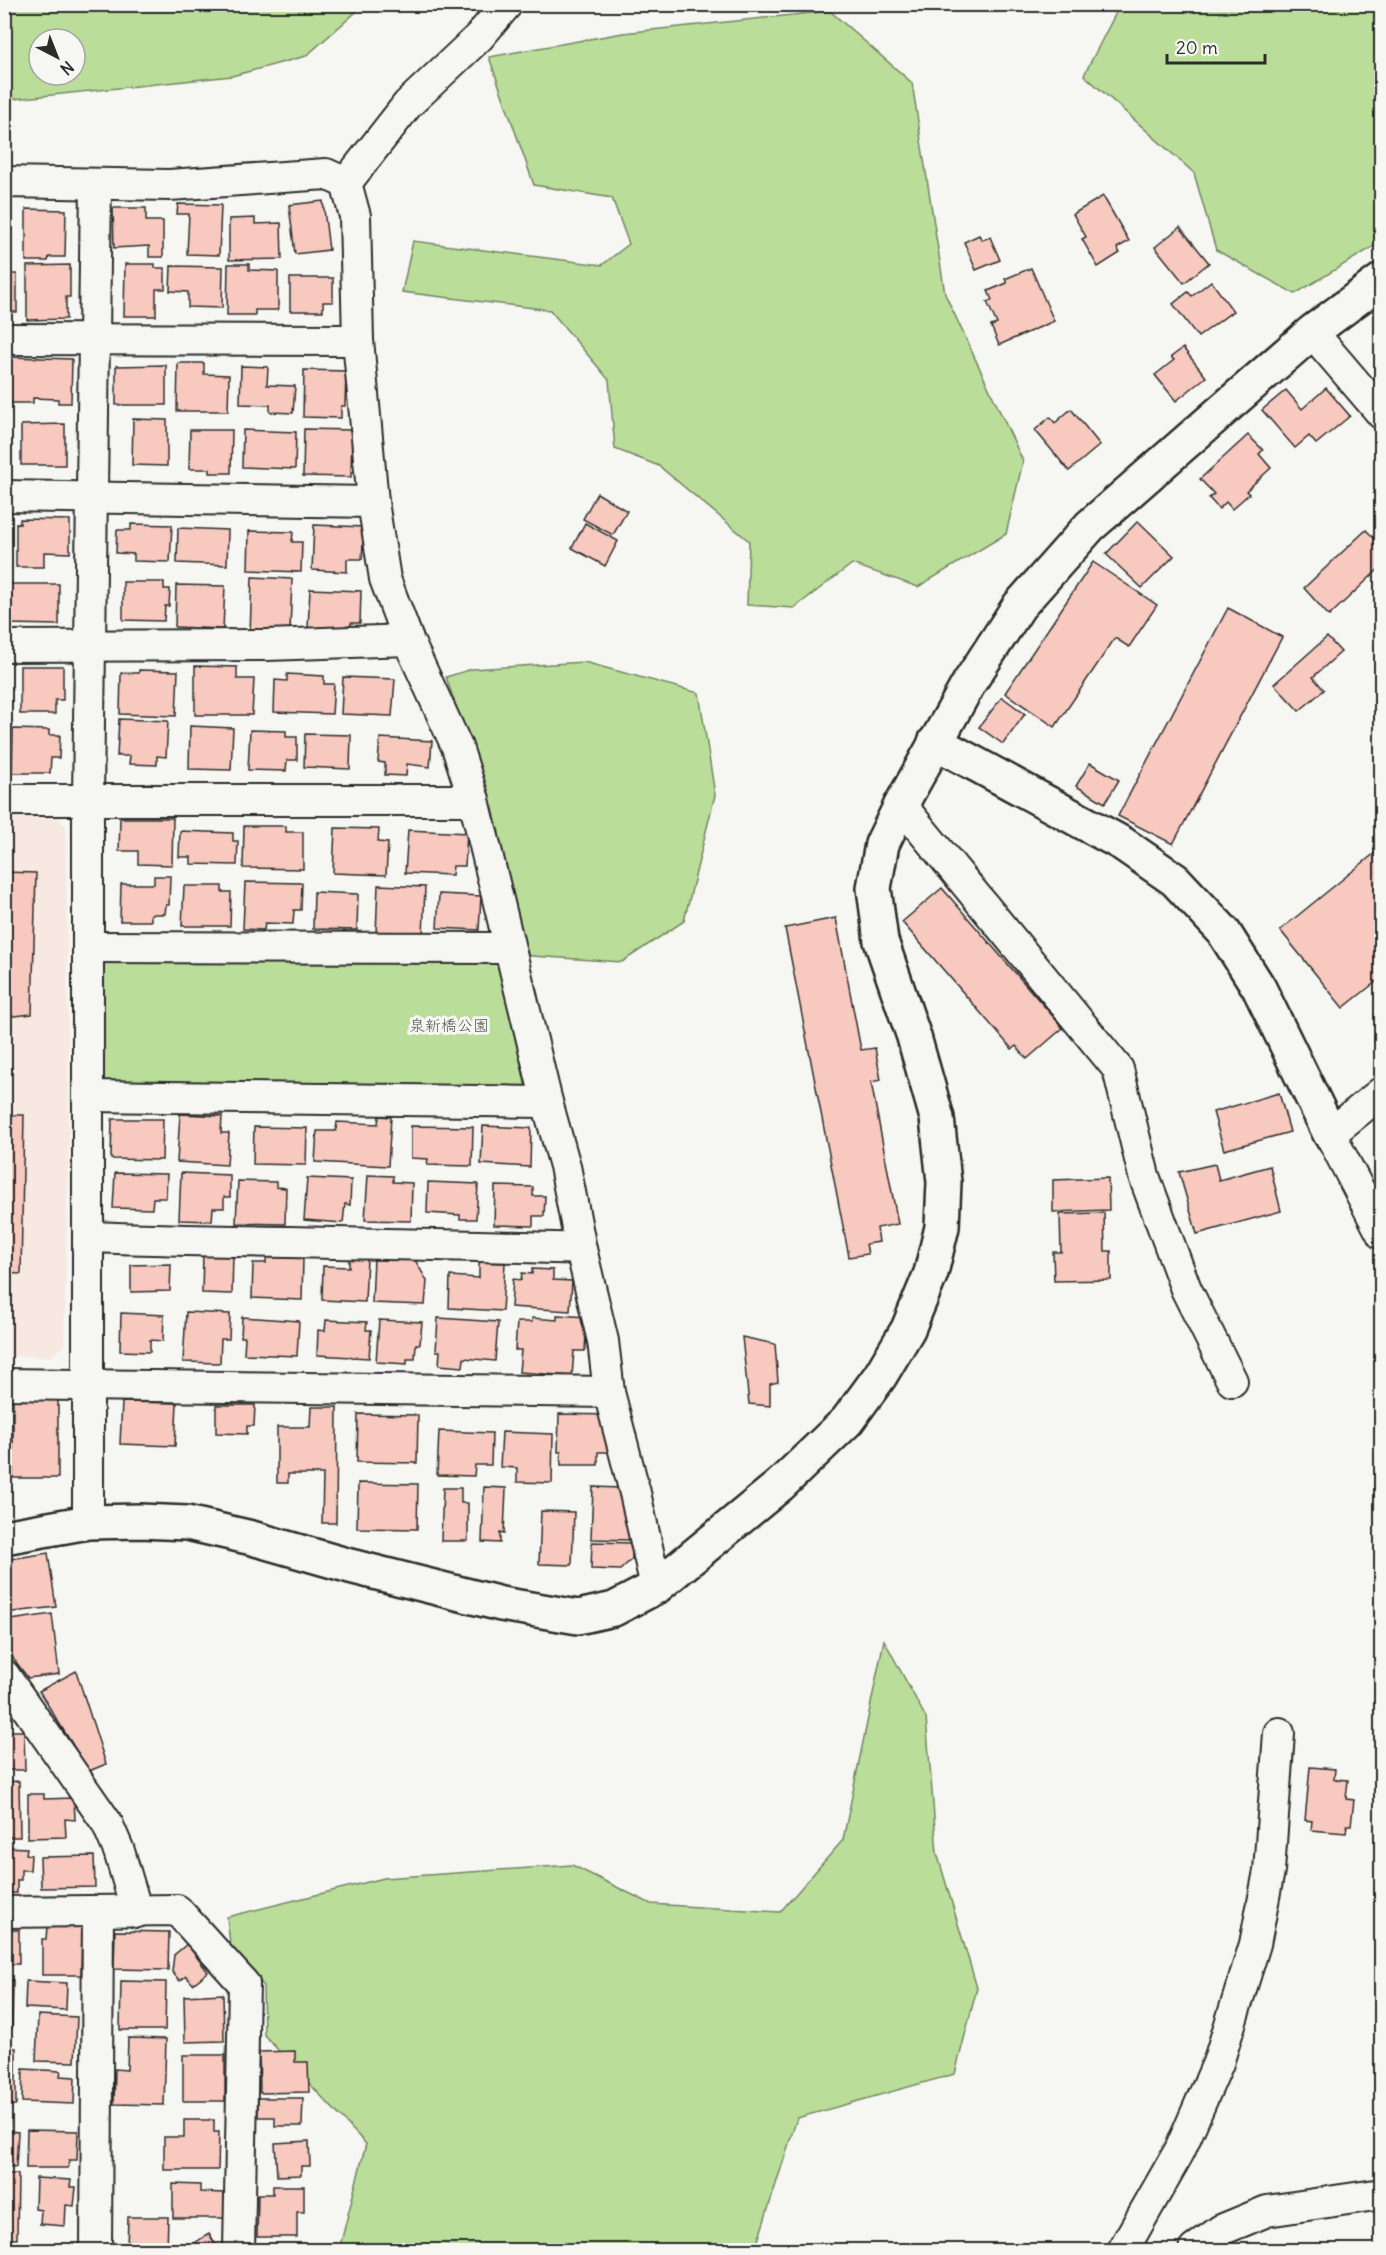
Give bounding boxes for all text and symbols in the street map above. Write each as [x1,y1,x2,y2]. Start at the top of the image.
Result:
north arrow [27,27,87,87]
scale bar [1167,27,1264,65]
text: 20 m [1176,36,1218,59]
text: N [56,57,78,79]
park label: 泉新橋公園 [409,1015,489,1035]

